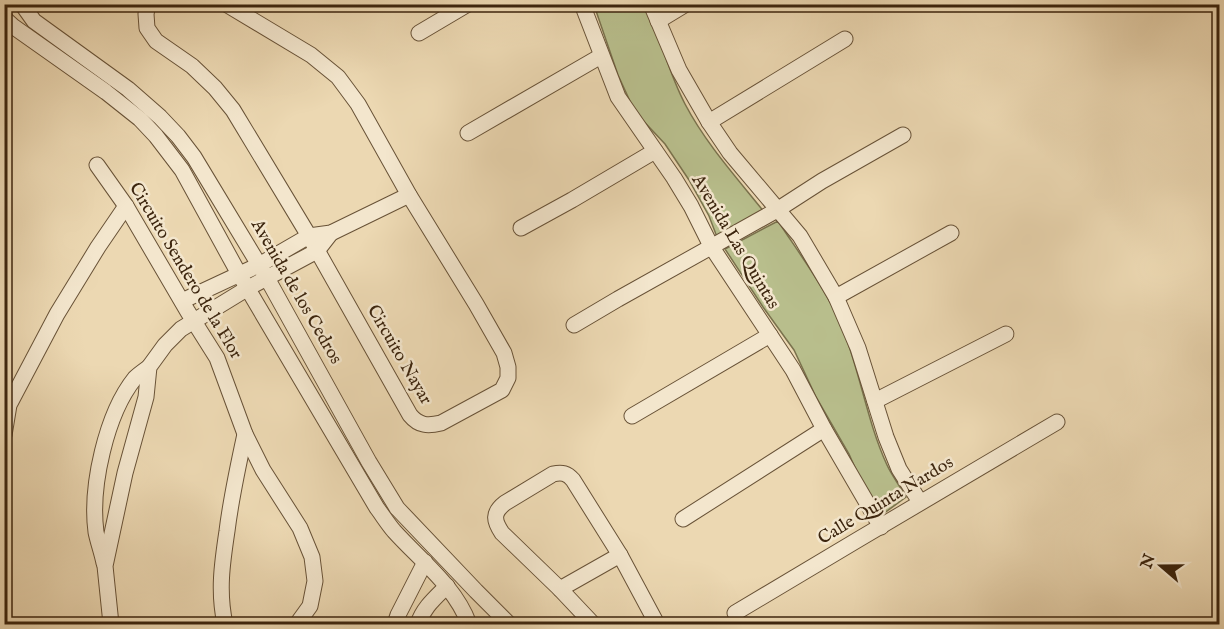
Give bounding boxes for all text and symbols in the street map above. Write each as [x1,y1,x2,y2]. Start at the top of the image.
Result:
street label: Avenida Las Quintas [685,170,784,314]
street label: Circuito Sendero de la Flor [123,179,247,364]
street label: Avenida de los Cedros [245,215,347,369]
street label: Circuito Nayar [361,301,437,409]
street label: Calle Quinta Nardos [814,451,958,551]
north arrow [1131,536,1191,596]
text: N [1137,551,1161,572]

